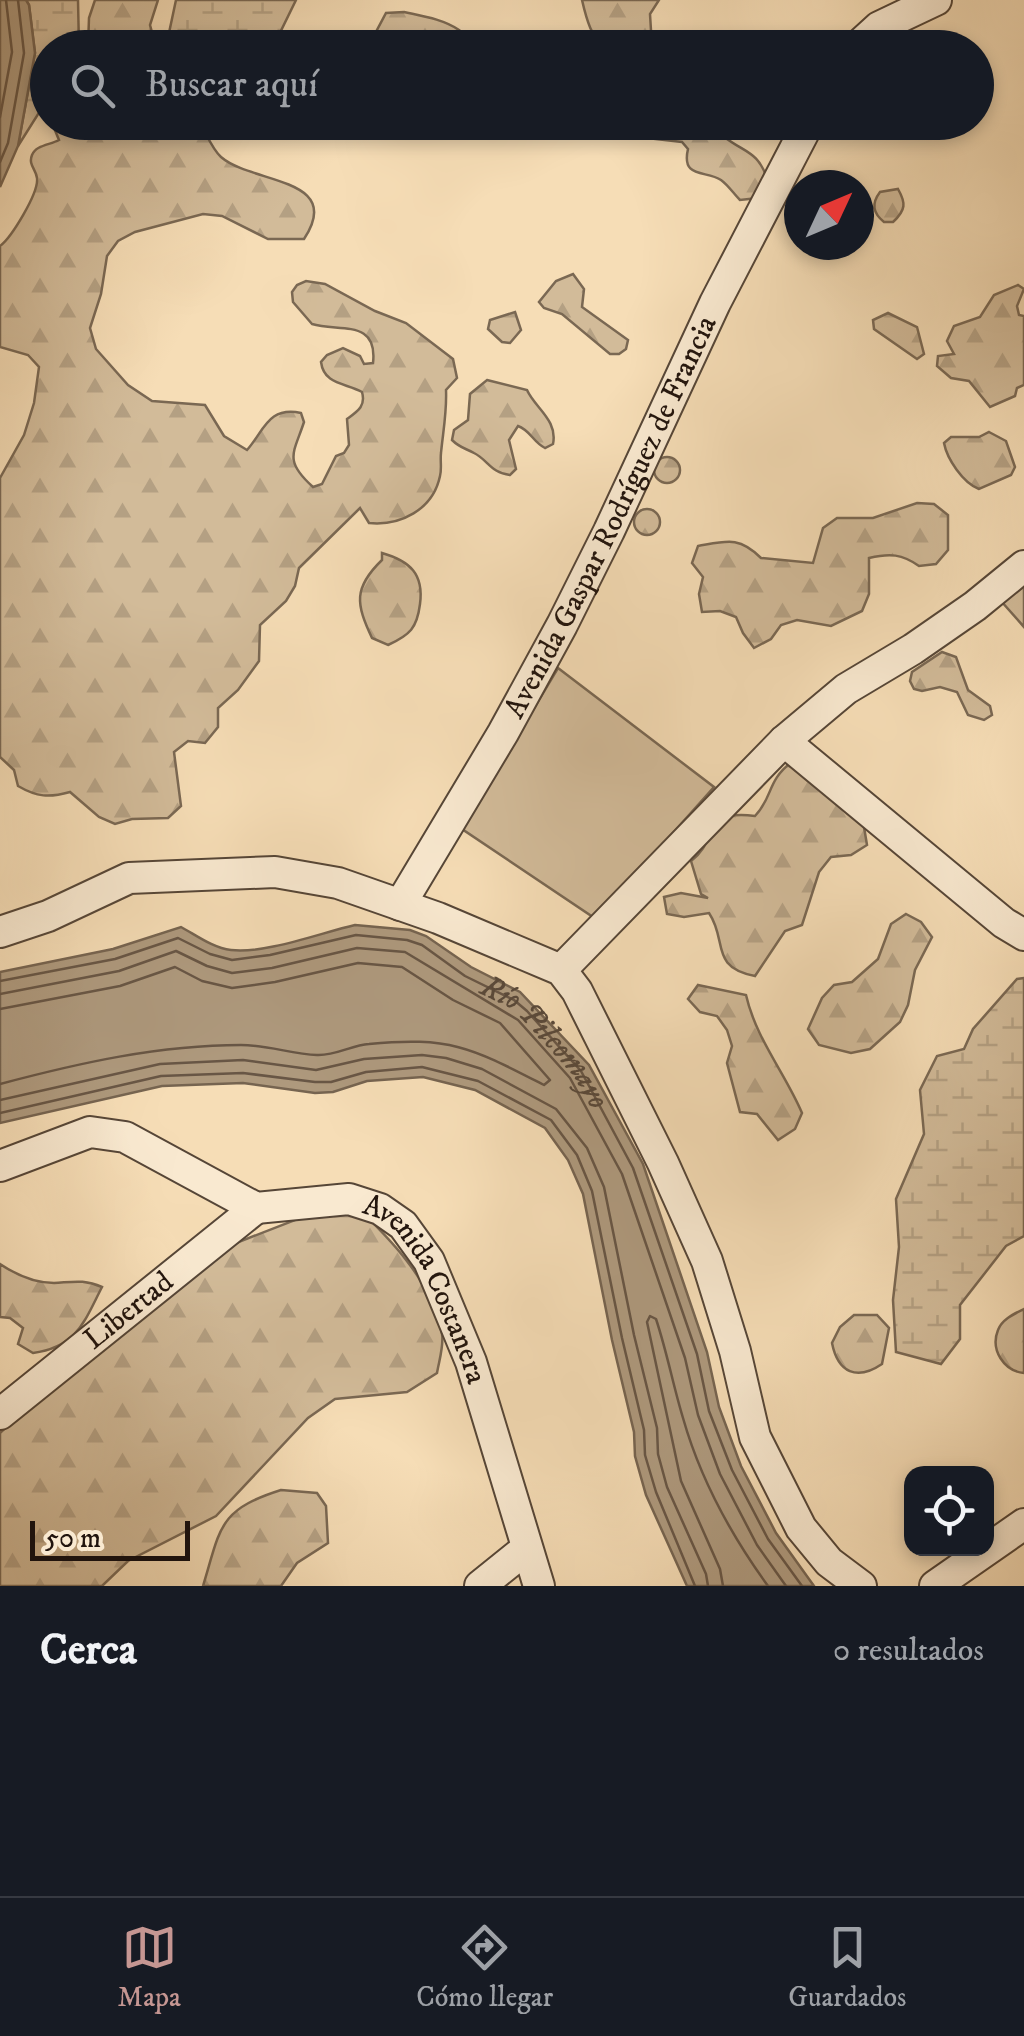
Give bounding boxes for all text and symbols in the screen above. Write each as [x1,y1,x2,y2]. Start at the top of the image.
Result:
search box [30,30,994,140]
icon: search [65,58,120,113]
text: Buscar aquí [145,61,318,109]
north arrow [784,170,874,260]
street label: Avenida Gaspar Rodríguez de Francia [496,310,725,725]
water label: Río Pilcomayo [473,966,618,1116]
street label: Avenida Costanera [358,1186,495,1389]
street label: Libertad [76,1263,181,1358]
map controls [904,1466,994,1556]
button: locate [904,1466,994,1556]
scale bar [30,1516,190,1560]
text: 50 m [45,1521,101,1556]
text: Cerca [40,1625,137,1677]
text: 0 resultados [833,1631,984,1671]
tab: Mapa [118,1920,181,2015]
tab: Cómo llegar [416,1920,553,2015]
tab: Guardados [788,1920,906,2015]

